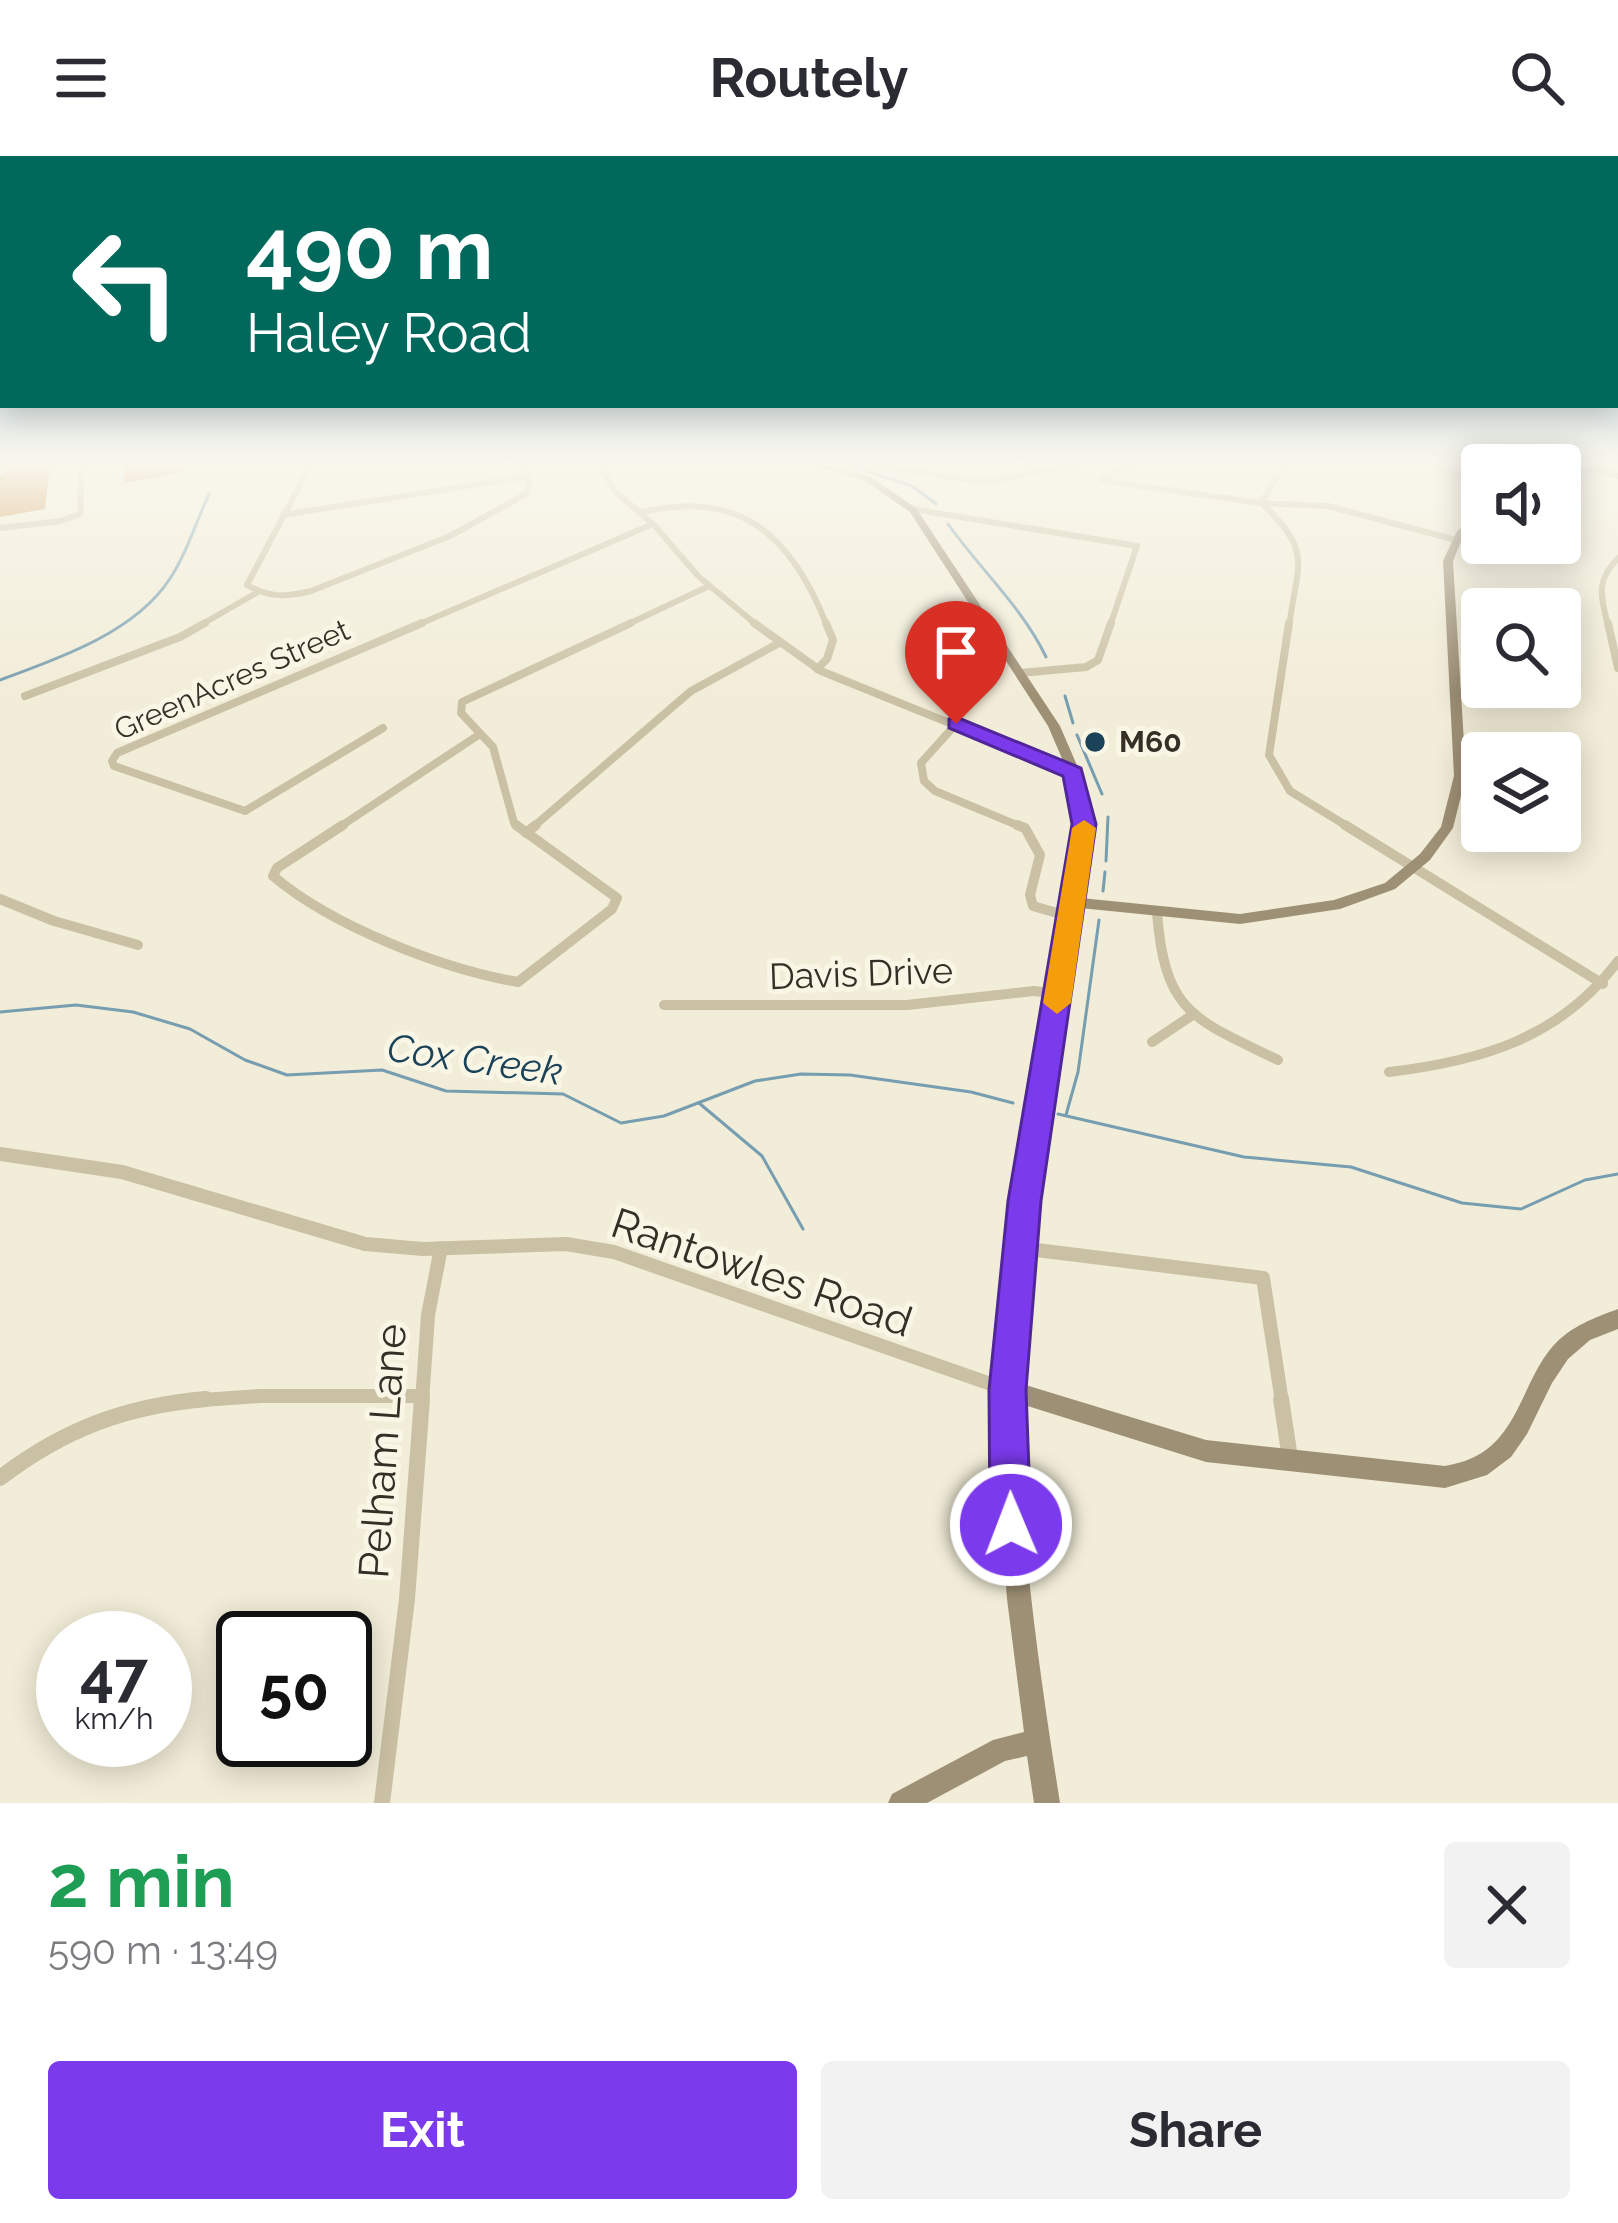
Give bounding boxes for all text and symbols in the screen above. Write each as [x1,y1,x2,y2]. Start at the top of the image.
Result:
icon: menu [48,45,114,111]
icon: search [1504,45,1570,111]
text: Routely [709,46,909,110]
text: 490 m [246,200,493,299]
icon: left [48,204,204,360]
text: Haley Road [246,301,532,365]
map controls [1461,444,1581,852]
button: sound [1461,444,1581,564]
button: search [1461,588,1581,708]
pin [905,601,1007,724]
street label: GreenAcres Street [109,612,355,747]
icon: arrive [923,619,989,685]
place label: M60 [1119,724,1182,759]
marker: M60 [1082,729,1108,755]
button: layers [1461,732,1581,852]
street label: Davis Drive [768,949,954,997]
water label: Cox Creek [384,1024,566,1094]
street label: Rantowles Road [605,1198,918,1347]
street label: Pelham Lane [349,1322,416,1580]
position arrow [948,1462,1074,1588]
speed limit sign: 50 [216,1611,372,1767]
text: 47 [80,1639,148,1709]
text: km/h [74,1701,154,1736]
text: 2 min [48,1839,235,1924]
button: close [1444,1842,1570,1968]
text: 590 m · 13:49 [48,1927,278,1973]
button: Exit [48,2061,797,2199]
button: Share [821,2061,1570,2199]

